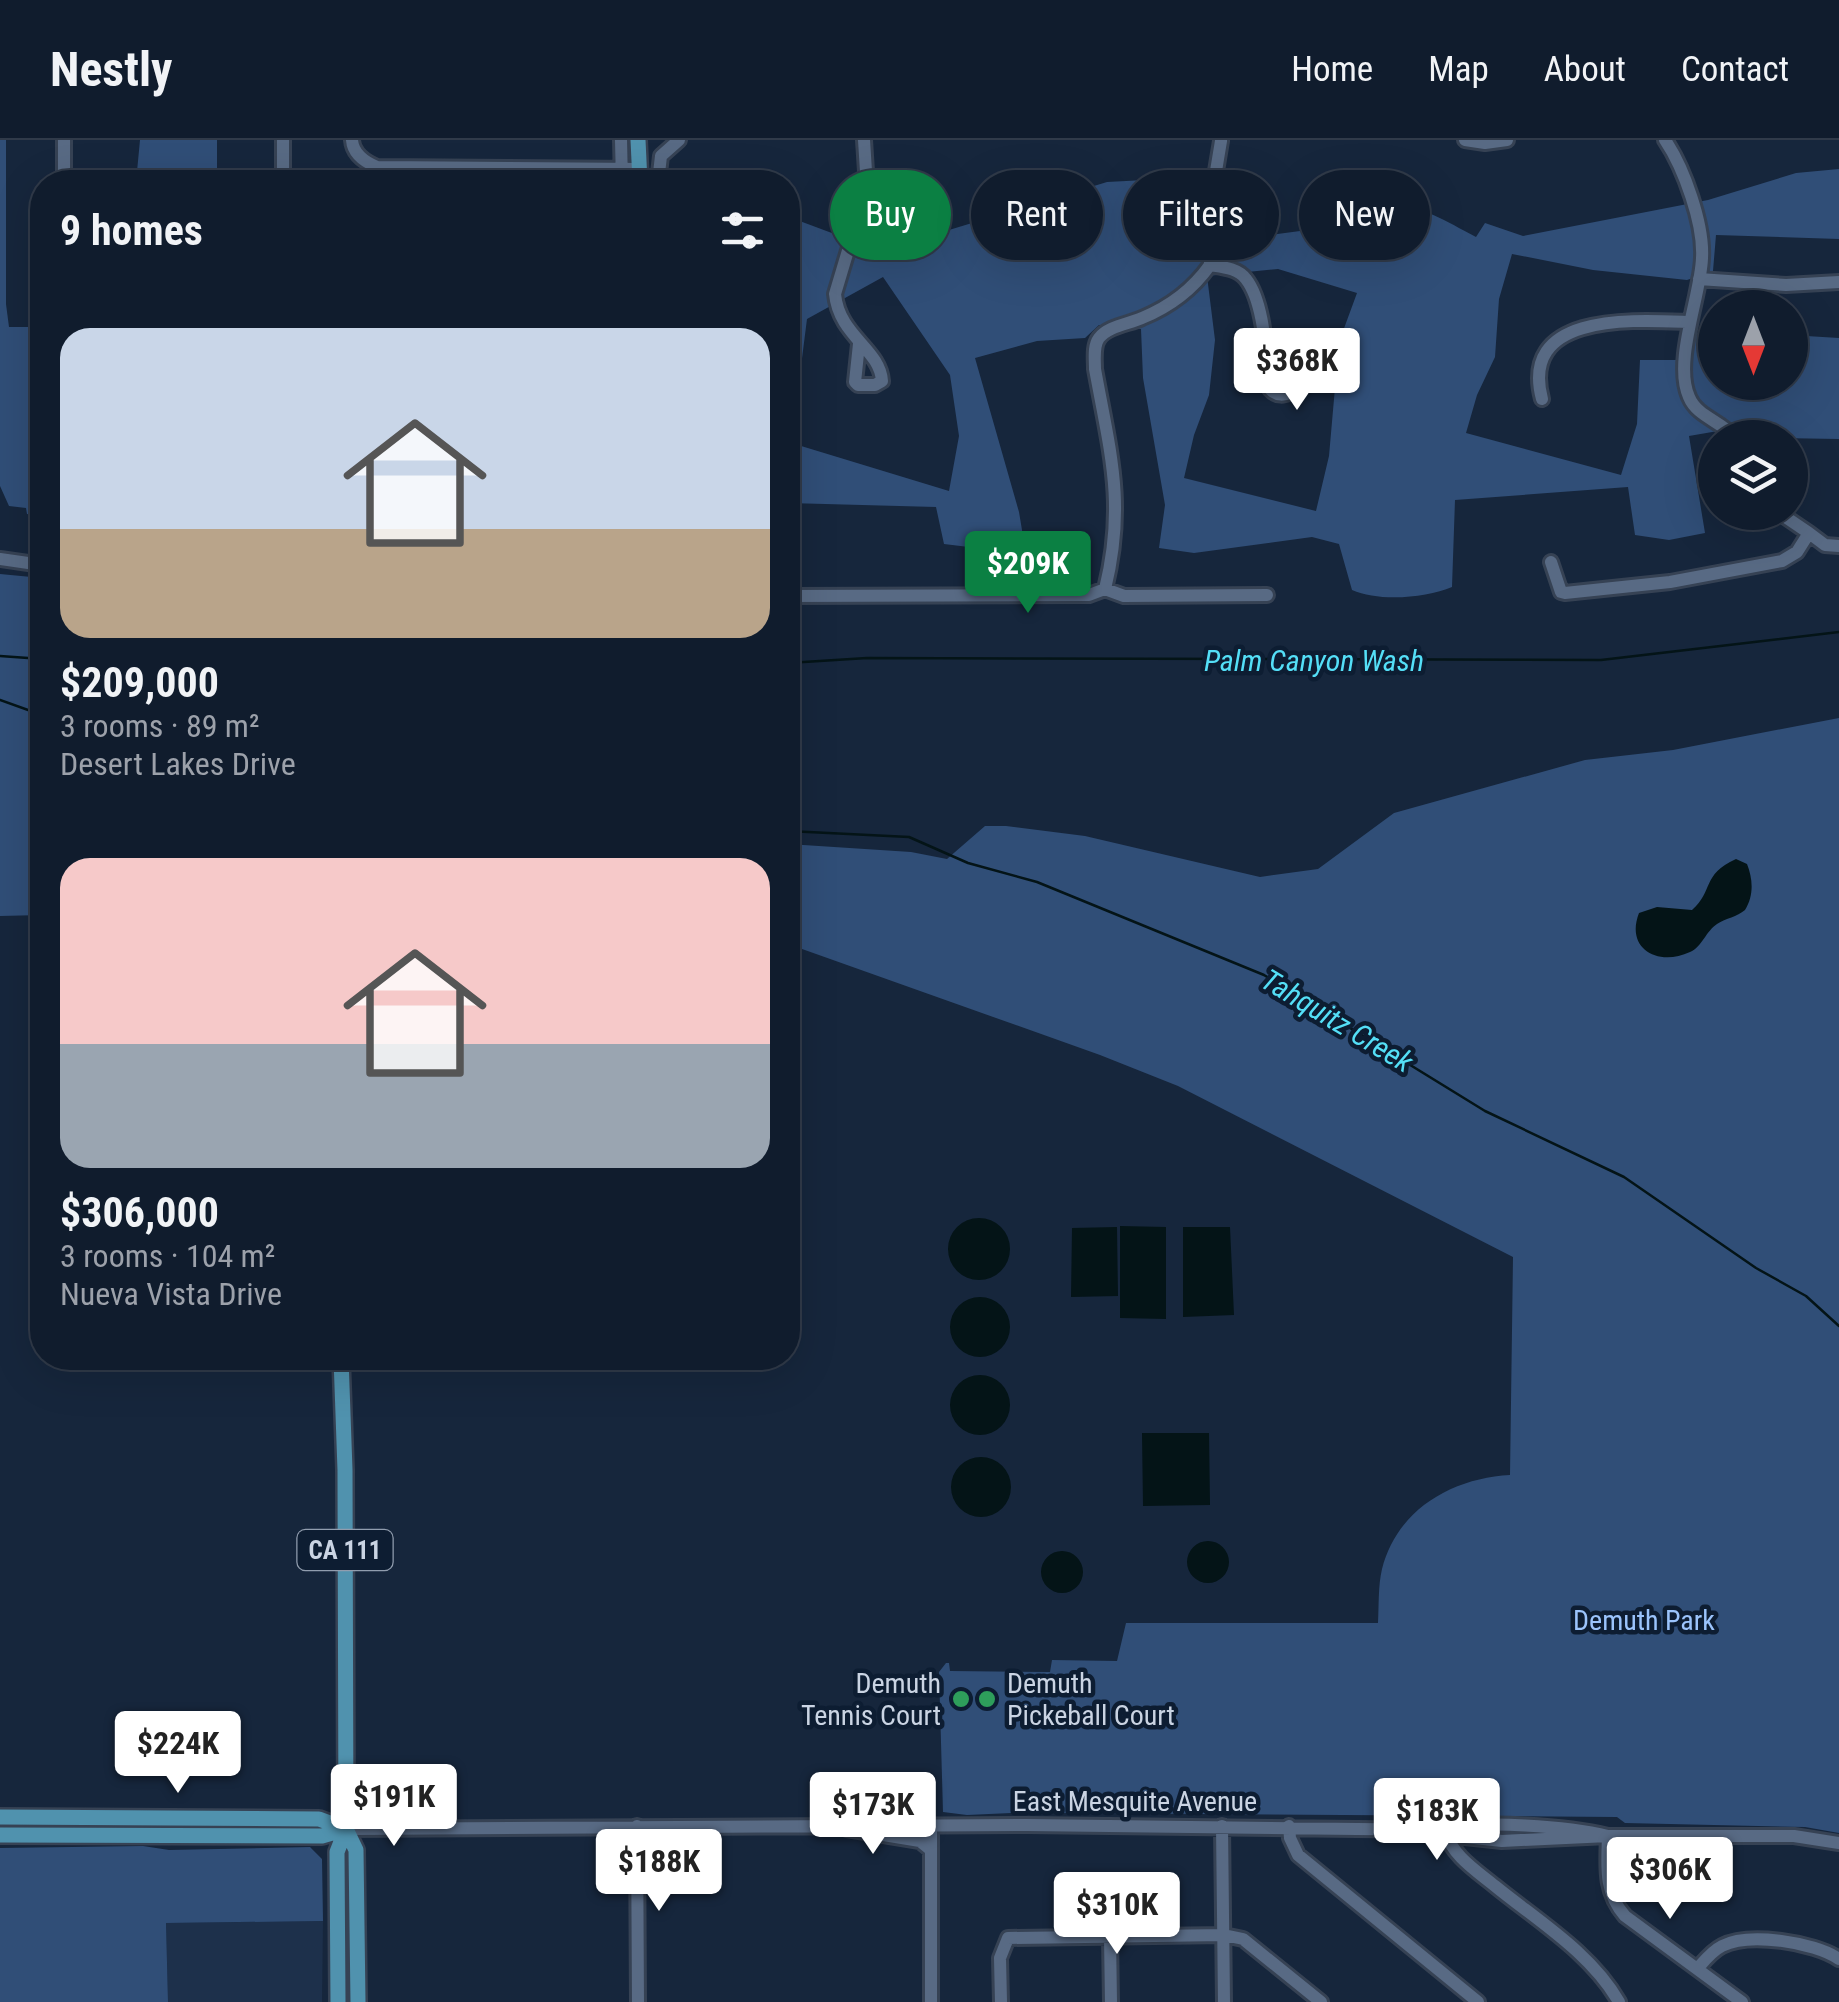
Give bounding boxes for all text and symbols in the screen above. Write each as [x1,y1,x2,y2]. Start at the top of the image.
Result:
text: Nestly [50,41,172,98]
text: Home [1291,49,1373,90]
text: Map [1428,49,1489,90]
text: About [1544,49,1626,90]
text: Contact [1681,49,1789,90]
chip: Buy [830,170,951,260]
chip: Rent [971,170,1103,260]
chip: Filters [1123,170,1279,260]
chip: New [1299,170,1430,260]
icon: filters [715,203,770,258]
text: 9 homes [60,206,203,255]
north arrow [1698,290,1808,400]
map controls [1698,290,1808,530]
pin: $368K [1227,328,1367,413]
text: $368K [1256,341,1338,379]
icon: home [325,393,505,573]
button: layers [1698,420,1808,530]
pin: $209K [958,531,1098,616]
text: $209K [987,544,1069,582]
water label: Palm Canyon Wash [1204,643,1424,678]
text: $209,000 [60,658,219,707]
text: 3 rooms · 89 m² [60,707,259,745]
text: Desert Lakes Drive [60,745,296,783]
icon: home [325,923,505,1103]
water label: Tahquitz Creek [1255,962,1420,1080]
text: $306,000 [60,1188,219,1237]
text: 3 rooms · 104 m² [60,1237,275,1275]
text: Nueva Vista Drive [60,1275,282,1313]
road number: CA 111 [298,1530,392,1570]
park label: Demuth Park [1573,1604,1715,1637]
place label: Demuth Tennis Court [801,1667,941,1732]
place label: Demuth Pickeball Court [1007,1667,1175,1732]
marker: Demuth Tennis Court [950,1688,972,1710]
marker: Demuth Pickeball Court [976,1688,998,1710]
pin: $224K [108,1711,248,1796]
text: $224K [137,1724,219,1762]
pin: $191K [324,1764,464,1849]
pin: $173K [803,1772,943,1857]
text: $191K [353,1777,435,1815]
pin: $183K [1367,1778,1507,1863]
text: $173K [832,1785,914,1823]
street label: East Mesquite Avenue [1013,1785,1257,1818]
text: $183K [1396,1791,1478,1829]
pin: $188K [589,1829,729,1914]
pin: $306K [1600,1837,1740,1922]
text: $188K [618,1842,700,1880]
text: $306K [1629,1850,1711,1888]
pin: $310K [1047,1872,1187,1957]
text: $310K [1076,1885,1158,1923]

